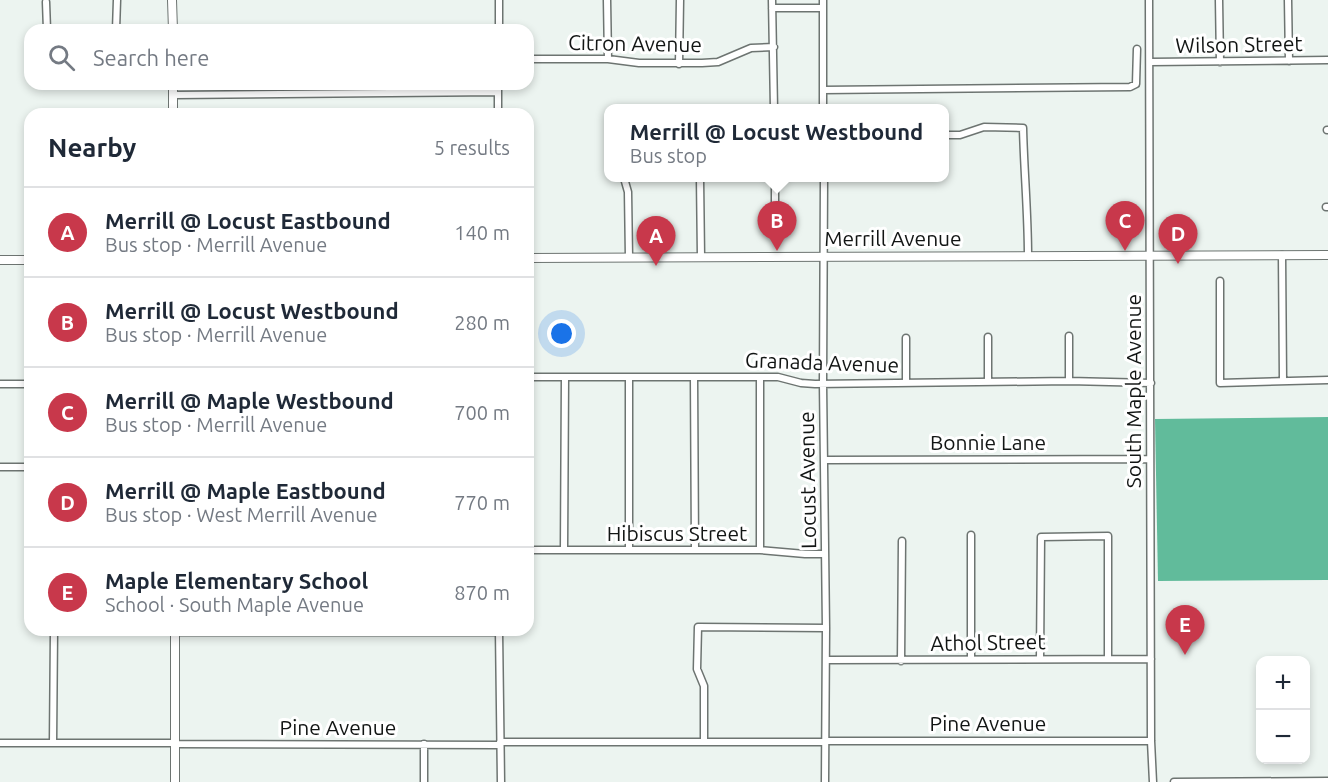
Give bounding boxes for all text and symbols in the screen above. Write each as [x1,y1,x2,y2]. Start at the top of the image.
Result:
search box [24,24,534,90]
street label: Citron Avenue [568,30,702,56]
street label: Wilson Street [1175,31,1303,57]
icon: search [45,41,78,74]
text: Search here [93,45,209,70]
popup [604,104,949,182]
text: Merrill @ Locust Westbound [630,119,923,144]
text: Nearby [48,133,136,162]
text: 5 results [434,136,510,159]
text: Bus stop [630,144,707,167]
pin: B [758,202,796,251]
pin: C [1106,202,1144,251]
text: Merrill @ Locust Eastbound [105,208,391,233]
pin: D [1158,214,1198,264]
pin: A [636,216,676,266]
text: A [60,221,75,244]
text: 140 m [454,221,510,244]
street label: Merrill Avenue [824,226,962,250]
text: Bus stop · Merrill Avenue [105,233,327,256]
street label: South Maple Avenue [1121,294,1145,488]
text: Merrill @ Locust Westbound [105,298,399,323]
text: B [61,311,74,334]
text: 280 m [454,311,510,334]
your location [547,319,576,348]
text: Bus stop · Merrill Avenue [105,323,327,346]
street label: Granada Avenue [745,347,899,377]
text: Merrill @ Maple Westbound [105,388,394,413]
text: C [61,401,74,424]
text: 700 m [454,401,510,424]
street label: Locust Avenue [794,411,820,549]
text: Bus stop · Merrill Avenue [105,413,327,436]
street label: Bonnie Lane [930,430,1046,454]
text: Merrill @ Maple Eastbound [105,478,386,503]
text: D [60,491,75,514]
text: 770 m [454,491,510,514]
text: Bus stop · West Merrill Avenue [105,503,378,526]
street label: Hibiscus Street [607,521,747,545]
text: Maple Elementary School [105,568,368,593]
text: E [62,581,73,604]
text: 870 m [454,581,510,604]
text: School · South Maple Avenue [105,593,364,616]
pin: E [1166,606,1204,655]
street label: Athol Street [930,629,1046,655]
map controls [1256,656,1310,764]
button: + [1256,656,1310,710]
button: − [1256,710,1310,764]
street label: Pine Avenue [930,711,1046,735]
street label: Pine Avenue [280,715,396,739]

